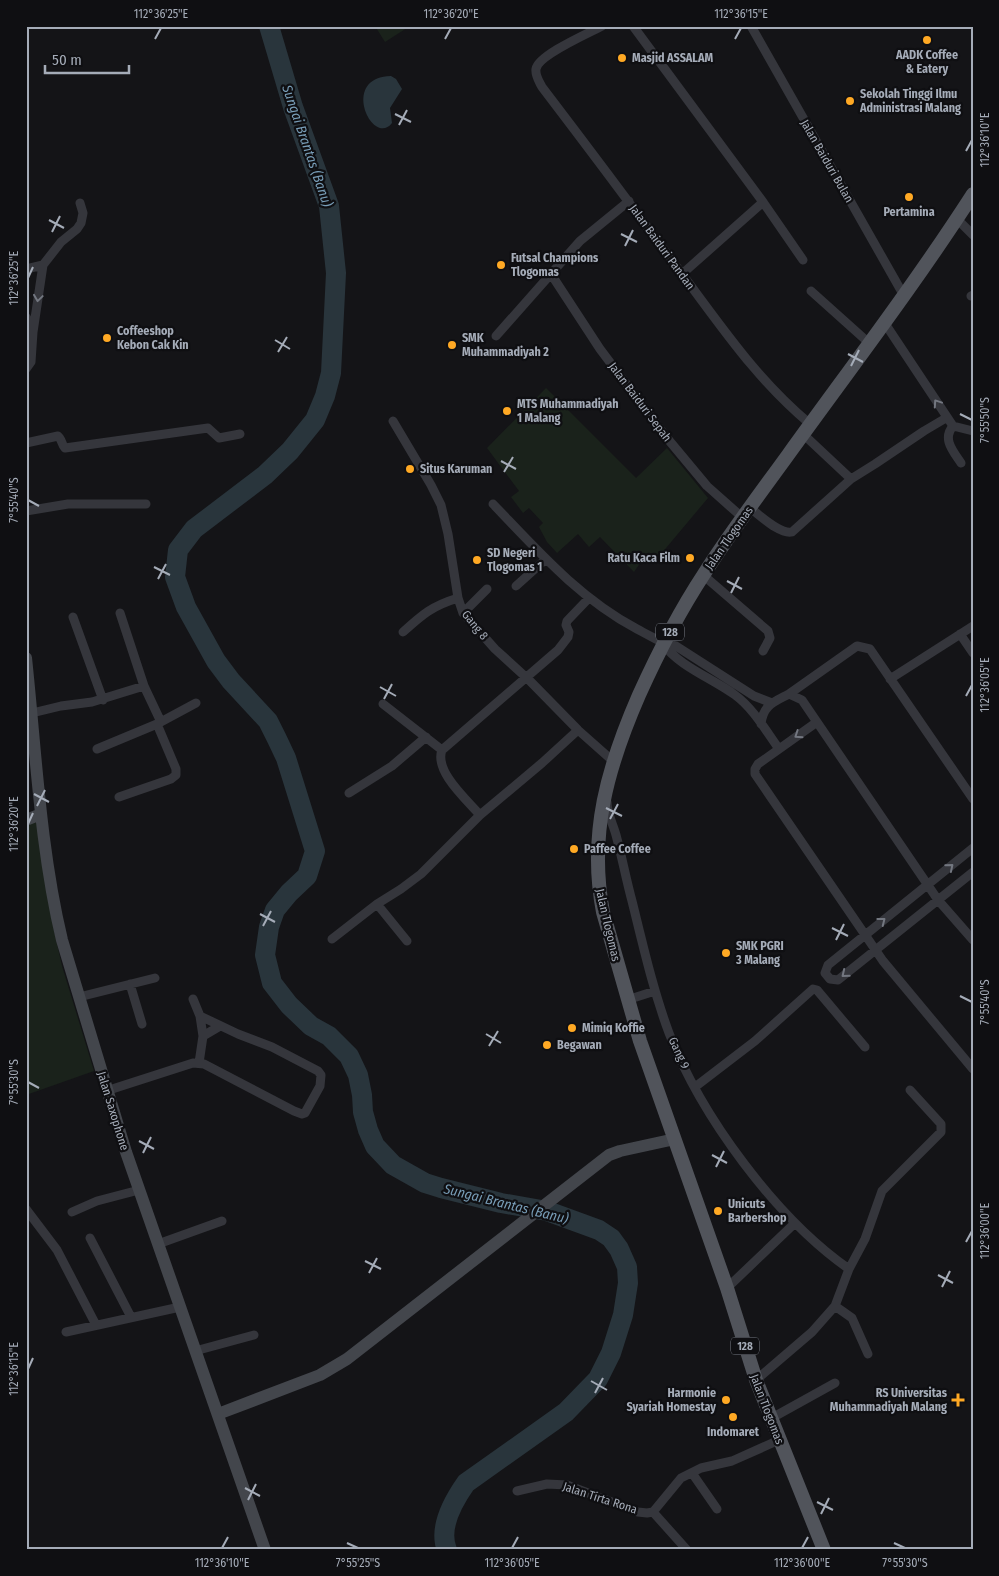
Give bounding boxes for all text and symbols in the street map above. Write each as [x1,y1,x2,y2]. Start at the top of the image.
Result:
text: 112°36'25"E [134,7,189,21]
text: 112°36'20"E [423,7,479,21]
text: 112°36'15"E [714,7,768,21]
marker: AADK Coffee & Eatery [921,34,933,46]
scale bar [45,42,129,74]
place label: AADK Coffee & Eatery [895,48,958,76]
text: 50 m [52,51,82,69]
place label: Masjid ASSALAM [632,51,713,65]
marker: Masjid ASSALAM [616,52,628,64]
water label: Sungai Brantas (Banu) [278,82,336,209]
place label: Sekolah Tinggi Ilmu Administrasi Malang [859,87,961,115]
marker: Sekolah Tinggi Ilmu Administrasi Malang [844,95,856,107]
text: 112°36'10"E [978,112,992,167]
street label: Jalan Baiduri Bulan [798,117,856,205]
marker: Pertamina [903,191,915,203]
street label: Jalan Baiduri Pandan [626,202,698,292]
place label: Pertamina [883,205,935,219]
text: 112°36'25"E [7,250,21,305]
place label: Futsal Champions Tlogomas [511,251,599,279]
marker: Futsal Champions Tlogomas [495,259,507,271]
one-way arrow [33,294,43,303]
place label: Coffeeshop Kebon Cak Kin [117,324,189,352]
place label: SMK Muhammadiyah 2 [462,331,549,359]
marker: Coffeeshop Kebon Cak Kin [101,332,113,344]
marker: SMK Muhammadiyah 2 [446,339,458,351]
street label: Jalan Baiduri Sepah [606,360,674,444]
place label: MTS Muhammadiyah 1 Malang [517,397,619,425]
text: 7°55'50"S [978,397,992,443]
one-way arrow [934,400,943,409]
marker: MTS Muhammadiyah 1 Malang [501,405,513,417]
place label: Situs Karuman [420,462,492,476]
marker: Situs Karuman [404,463,416,475]
text: 7°55'40"S [7,477,21,523]
street label: Jalan Tlogomas [702,504,756,572]
place label: SD Negeri Tlogomas 1 [487,546,542,574]
place label: Ratu Kaca Film [608,551,680,565]
marker: Ratu Kaca Film [684,552,696,564]
marker: SD Negeri Tlogomas 1 [471,554,483,566]
street label: Gang 8 [459,608,491,642]
road number: 128 [656,624,684,640]
text: 112°36'05"E [978,657,992,713]
one-way arrow [794,729,803,739]
text: 112°36'20"E [7,796,21,852]
place label: Paffee Coffee [584,842,651,856]
marker: Paffee Coffee [568,843,580,855]
one-way arrow [945,863,954,872]
street label: Jalan Tlogomas [593,887,623,963]
one-way arrow [876,918,886,927]
place label: SMK PGRI 3 Malang [735,939,784,967]
marker: SMK PGRI 3 Malang [720,947,732,959]
one-way arrow [842,968,851,977]
text: 7°55'40"S [978,979,992,1025]
place label: Mimiq Koffie [582,1021,645,1035]
marker: Mimiq Koffie [566,1022,578,1034]
street label: Gang 9 [666,1035,692,1071]
place label: Begawan [557,1038,602,1052]
marker: Begawan [541,1039,553,1051]
text: 7°55'30"S [7,1059,21,1105]
street label: Jalan Saxophone [94,1070,132,1152]
water label: Sungai Brantas (Banu) [441,1180,570,1228]
place label: Unicuts Barbershop [728,1197,787,1225]
text: 112°36'00"E [978,1203,992,1259]
marker: Unicuts Barbershop [712,1205,724,1217]
road number: 128 [731,1338,759,1354]
text: 112°36'15"E [7,1342,21,1396]
street label: Jalan Tlogomas [747,1372,787,1446]
place label: Harmonie Syariah Homestay [626,1386,716,1414]
place label: RS Universitas Muhammadiyah Malang [830,1386,948,1414]
marker: RS Universitas Muhammadiyah Malang [951,1393,965,1407]
marker: Harmonie Syariah Homestay [720,1394,732,1406]
marker: Indomaret [727,1411,739,1423]
place label: Indomaret [707,1425,760,1439]
street label: Jalan Tirta Rona [561,1479,639,1517]
text: 112°36'10"E [195,1556,250,1570]
text: 7°55'25"S [336,1556,380,1570]
text: 112°36'05"E [484,1556,540,1570]
text: 112°36'00"E [774,1556,830,1570]
text: 7°55'30"S [882,1556,928,1570]

